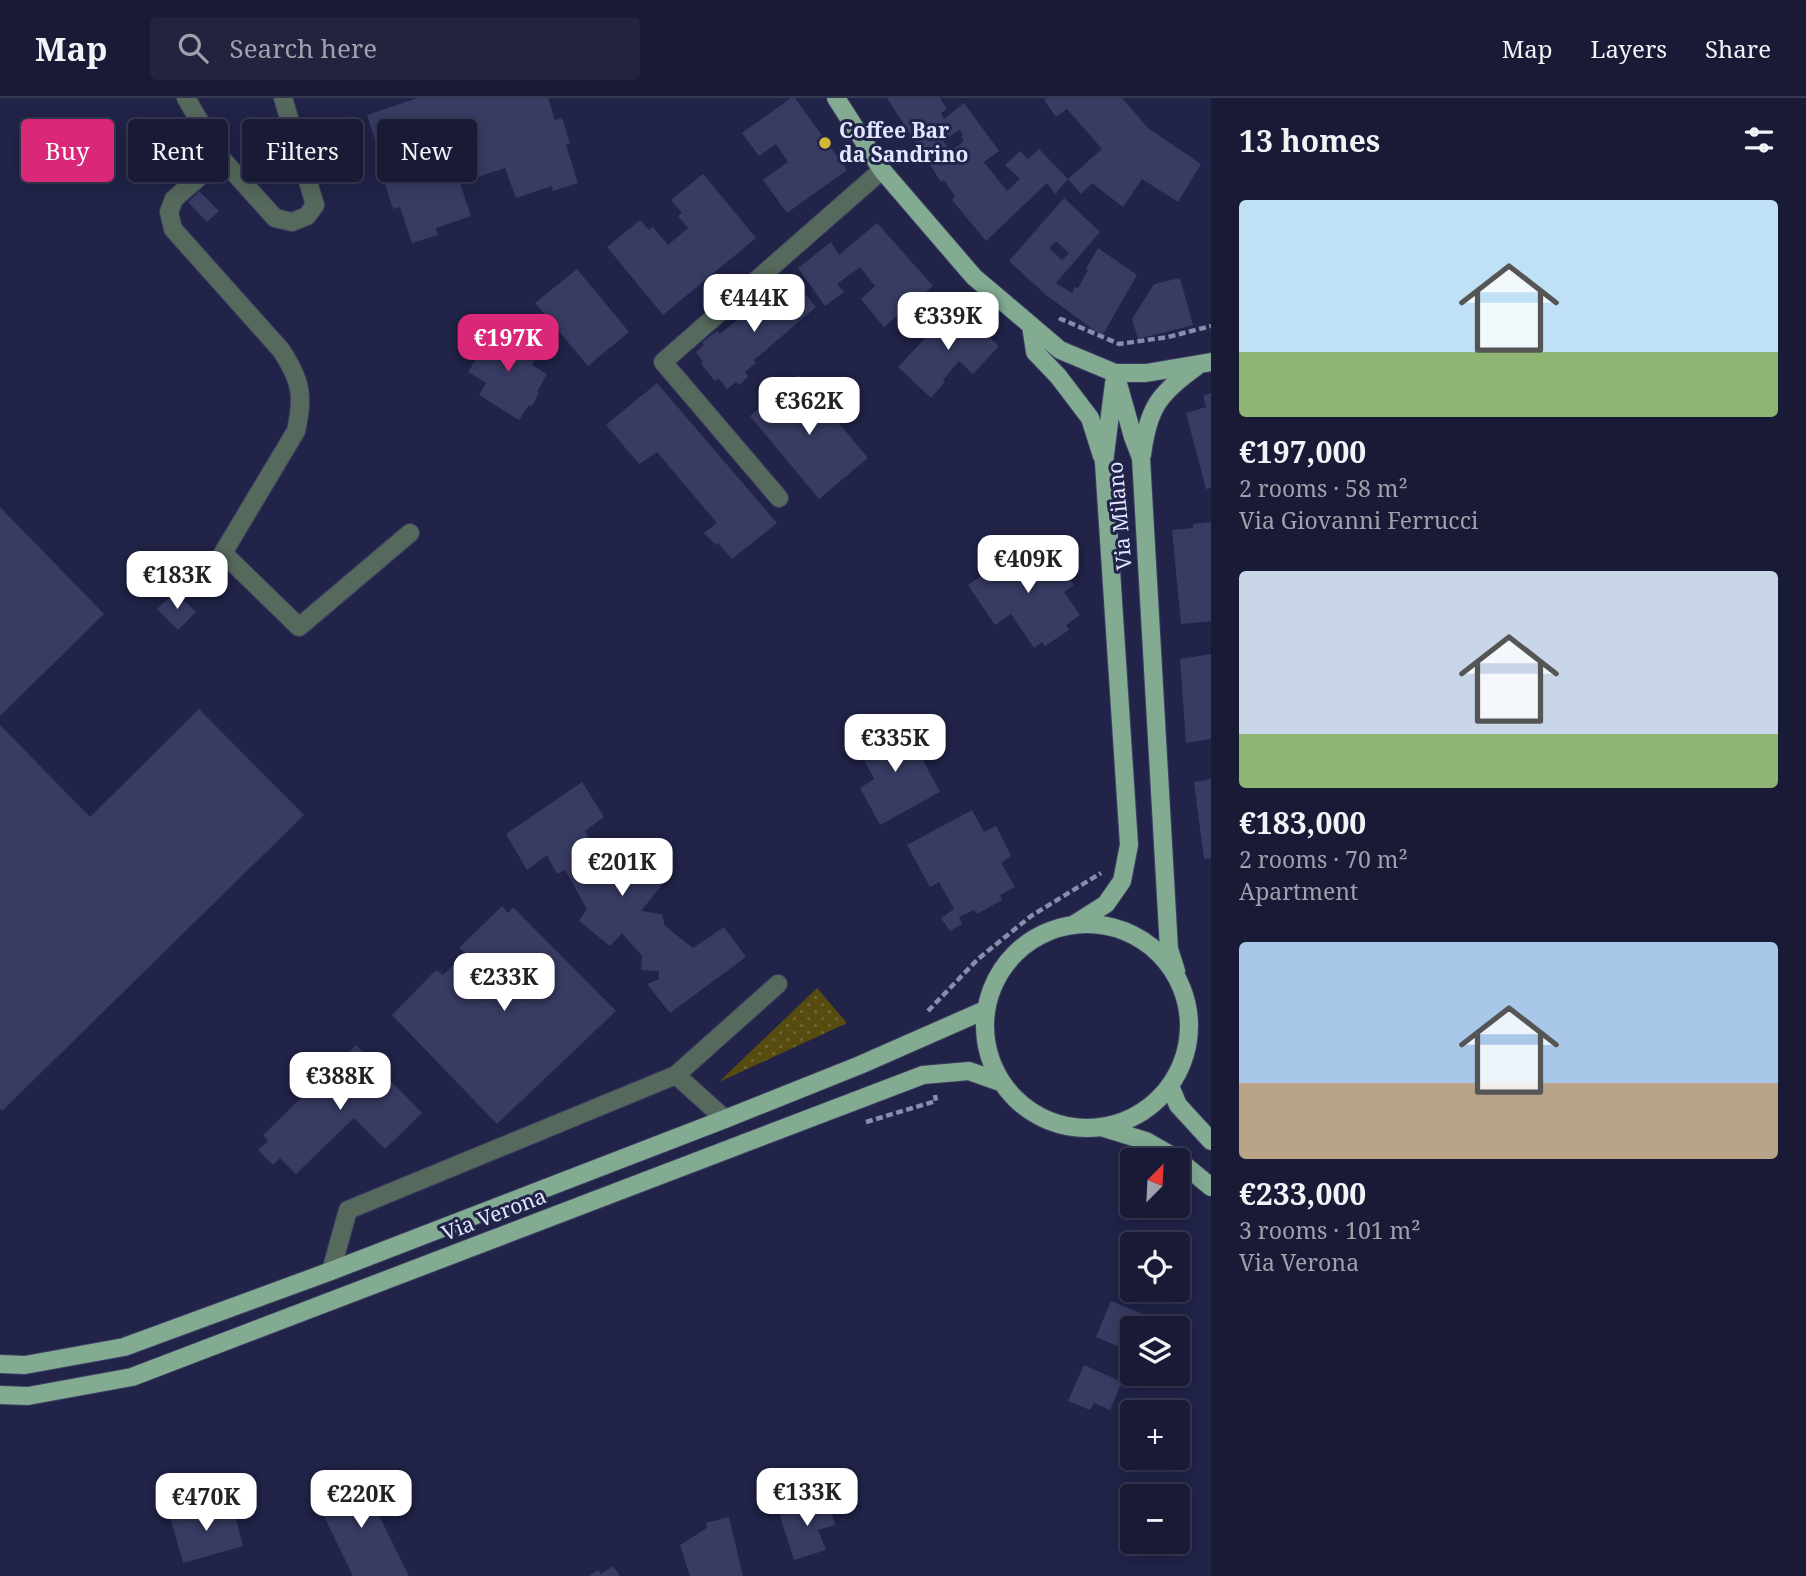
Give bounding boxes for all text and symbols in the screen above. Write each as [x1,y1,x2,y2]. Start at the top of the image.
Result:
search box [150,17,640,80]
text: Map [35,26,108,71]
icon: search [174,29,212,67]
text: Search here [230,30,377,66]
text: Map [1502,32,1553,65]
text: Layers [1591,32,1667,65]
text: Share [1705,32,1771,65]
place label: Coffee Bar da Sandrino [839,116,968,168]
chip: Buy [21,119,114,182]
chip: Rent [128,119,228,182]
chip: Filters [242,119,363,182]
chip: New [377,119,477,182]
text: 13 homes [1239,120,1380,161]
icon: filters [1740,121,1778,159]
marker: Coffee Bar da Sandrino [817,135,833,151]
icon: home [1446,245,1572,371]
pin: €444K [705,274,803,334]
text: €444K [720,281,788,313]
pin: €339K [899,292,997,352]
text: €339K [914,299,982,331]
pin: €197K [459,314,557,374]
text: €197K [474,321,542,353]
pin: €362K [760,378,858,437]
text: €362K [775,384,843,416]
text: €197,000 [1239,431,1366,472]
street label: Via Milano [1100,461,1138,571]
text: 2 rooms · 58 m² [1239,472,1408,504]
text: Via Giovanni Ferrucci [1239,504,1478,536]
pin: €409K [979,536,1077,595]
text: €409K [994,542,1062,574]
pin: €183K [128,552,226,611]
text: €183K [143,558,211,590]
icon: home [1446,616,1572,742]
pin: €335K [846,714,944,774]
text: €335K [861,721,929,753]
text: €183,000 [1239,802,1366,843]
pin: €201K [573,838,671,898]
text: 2 rooms · 70 m² [1239,843,1408,875]
text: €201K [588,845,656,877]
text: Apartment [1239,875,1358,907]
pin: €233K [455,954,553,1013]
text: €233K [470,960,538,992]
icon: home [1446,987,1572,1113]
pin: €388K [291,1052,389,1112]
text: €388K [306,1059,374,1091]
north arrow [1120,1148,1190,1218]
map controls [1120,1148,1190,1554]
text: €233,000 [1239,1173,1366,1214]
street label: Via Verona [437,1181,550,1247]
text: 3 rooms · 101 m² [1239,1214,1421,1246]
button: locate [1120,1232,1190,1302]
text: Via Verona [1239,1246,1359,1278]
button: layers [1120,1316,1190,1386]
button: + [1120,1400,1190,1470]
pin: €133K [758,1468,856,1528]
pin: €220K [312,1470,410,1530]
pin: €470K [157,1474,255,1533]
text: €133K [773,1475,841,1507]
text: €220K [327,1477,395,1509]
text: €470K [172,1480,240,1512]
button: − [1120,1484,1190,1554]

